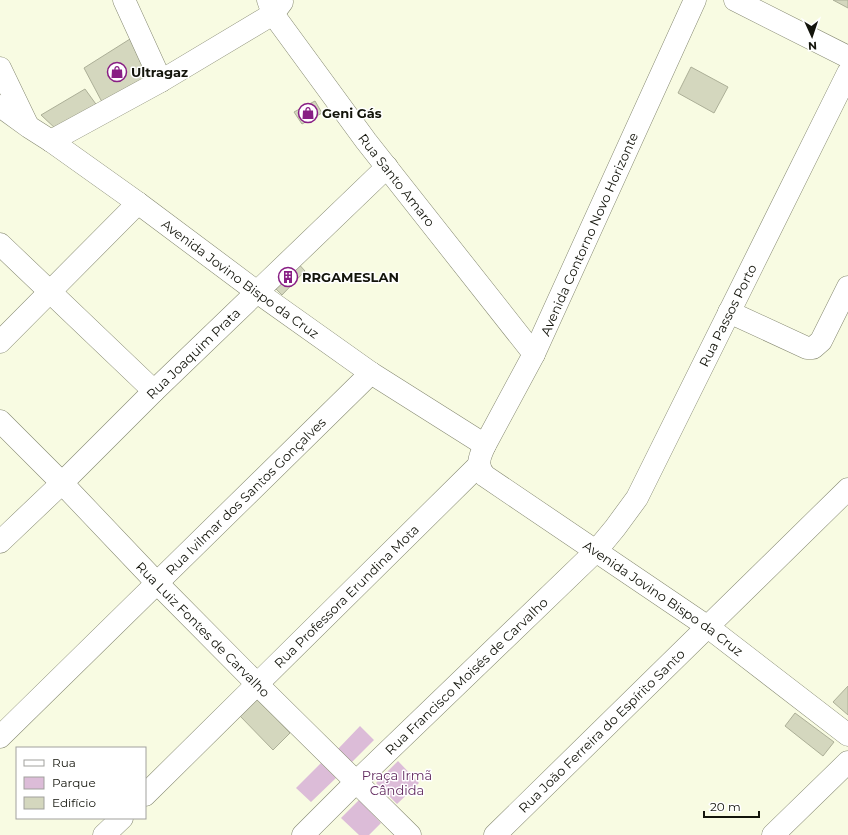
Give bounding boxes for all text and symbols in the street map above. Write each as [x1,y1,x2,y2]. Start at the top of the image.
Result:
north arrow [792,16,832,56]
text: N [808,39,817,53]
shop icon: Ultragaz [106,61,128,83]
place label: Ultragaz [131,64,188,80]
shop icon: Geni Gás [297,102,319,124]
place label: Geni Gás [322,105,382,121]
street label: Rua Santo Amaro [355,130,438,230]
street label: Avenida Contorno Novo Horizonte [537,130,641,338]
street label: Avenida Jovino Bispo da Cruz [159,216,322,342]
street label: Rua Passos Porto [695,261,760,369]
building icon: RRGAMESLAN [277,266,299,288]
place label: RRGAMESLAN [302,269,399,285]
street label: Rua Joaquim Prata [143,305,243,402]
street label: Rua Ivilmar dos Santos Gonçalves [162,414,329,578]
street label: Rua Professora Erundina Mota [271,521,422,671]
street label: Avenida Jovino Bispo da Cruz [580,537,747,659]
street label: Rua Luiz Fontes de Carvalho [133,558,273,700]
street label: Rua Francisco Moisés de Carvalho [382,594,551,758]
street label: Rua João Ferreira do Espírito Santo [515,646,688,816]
legend [16,747,146,819]
text: Rua [52,755,76,770]
park label: Praça Irmã Cândida [362,767,432,798]
text: Parque [52,775,96,790]
scale bar [704,793,759,819]
text: Edifício [52,795,96,810]
text: 20 m [710,799,741,814]

